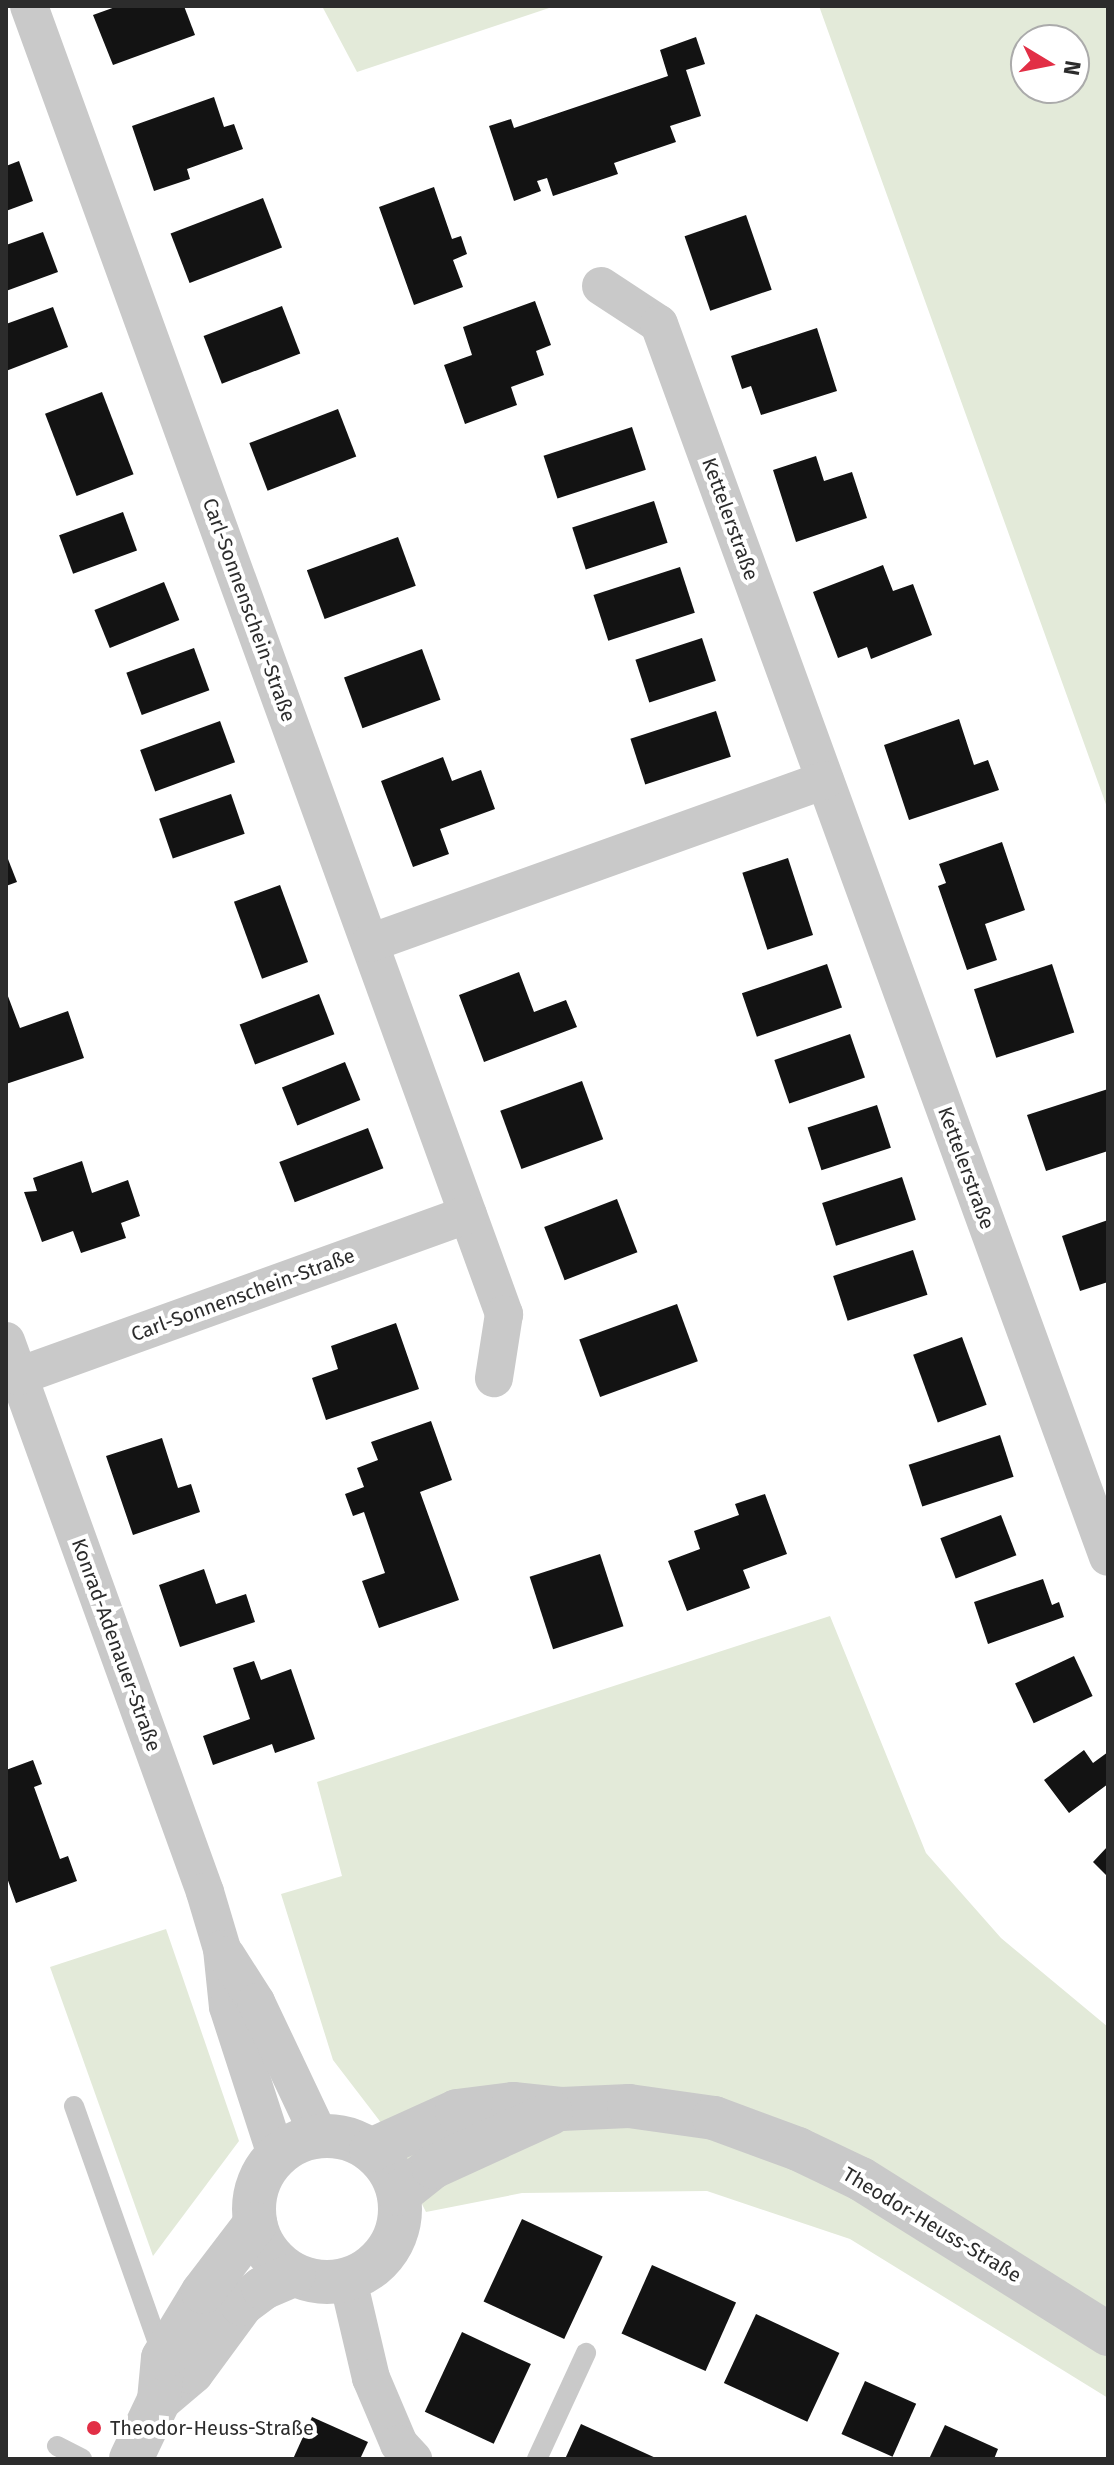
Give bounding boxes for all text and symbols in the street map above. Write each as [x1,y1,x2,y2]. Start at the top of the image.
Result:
north arrow [1010,24,1090,104]
text: N [1058,58,1087,77]
street label: Kettelerstraße [697,454,763,584]
street label: Carl-Sonnenschein-Straße [197,495,301,725]
street label: Kettelerstraße [933,1103,999,1233]
street label: Carl-Sonnenschein-Straße [128,1243,358,1347]
street label: Konrad-Adenauer-Straße [66,1535,166,1755]
street label: Theodor-Heuss-Straße [838,2162,1026,2288]
place label: Theodor-Heuss-Straße [110,2416,314,2440]
marker: Theodor-Heuss-Straße [85,2419,103,2437]

